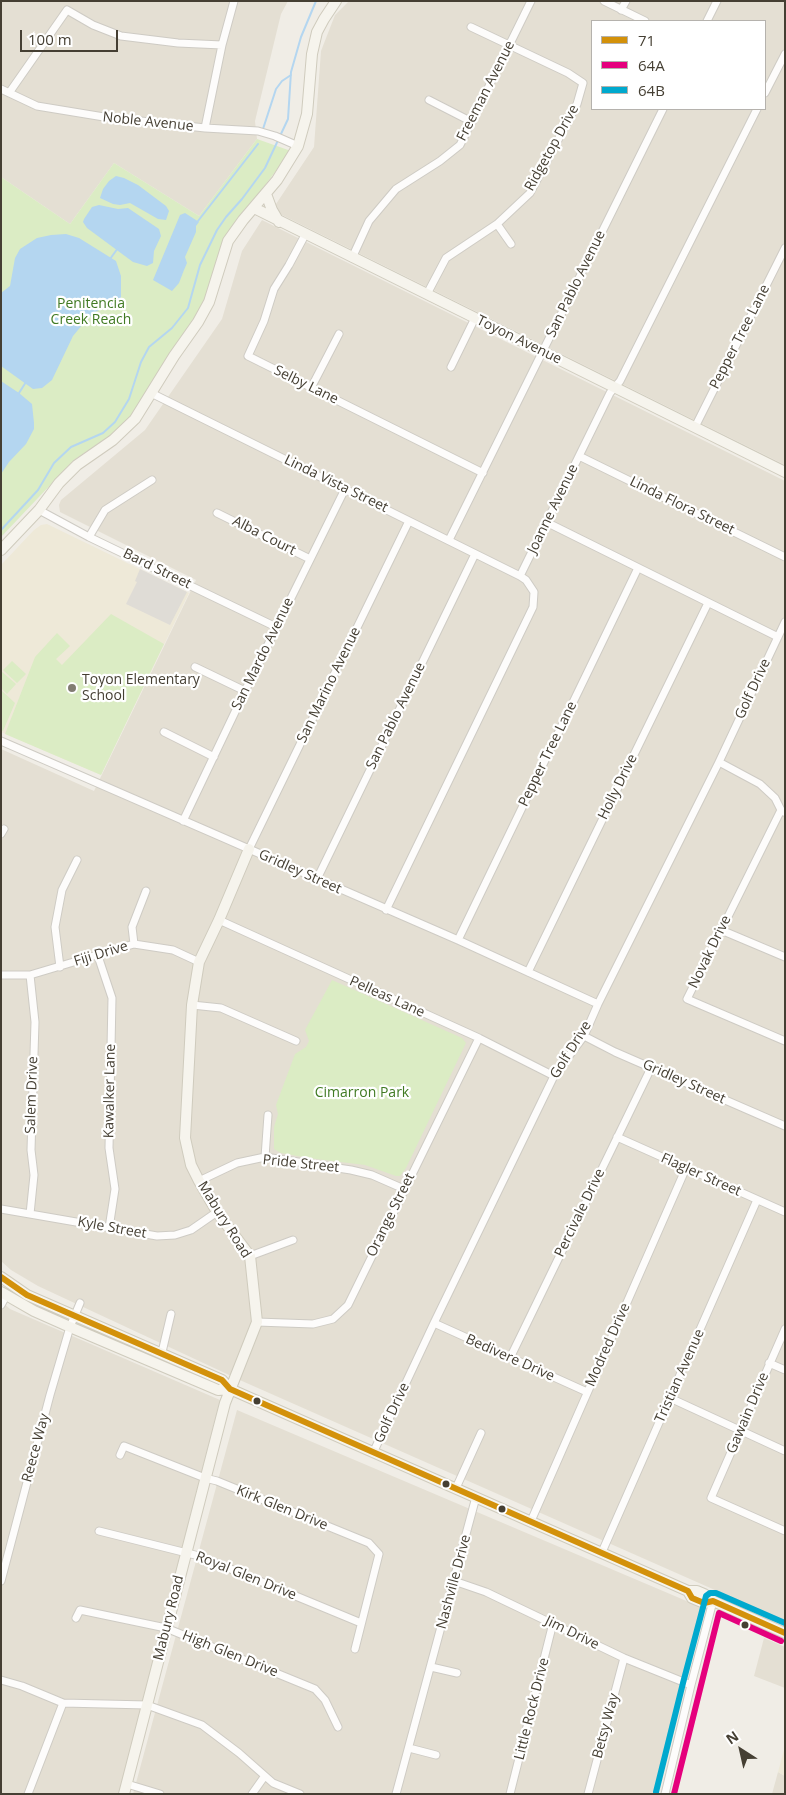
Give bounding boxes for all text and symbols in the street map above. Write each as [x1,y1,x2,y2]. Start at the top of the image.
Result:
scale bar [22,20,120,52]
legend [591,20,766,110]
text: 100 m [28,29,72,49]
text: 71 [638,30,655,50]
street label: Freeman Avenue [453,38,519,144]
text: 64A [638,55,665,75]
text: 64B [638,80,665,100]
street label: Ridgetop Drive [521,102,583,194]
street label: Noble Avenue [102,109,194,135]
street label: San Pablo Avenue [543,228,609,340]
street label: Pepper Tree Lane [706,282,774,392]
park label: Penitencia Creek Reach [51,296,131,328]
street label: Toyon Avenue [474,312,564,368]
street label: Selby Lane [271,362,341,408]
street label: Linda Vista Street [281,452,391,516]
street label: Joanne Avenue [524,462,582,556]
street label: Linda Flora Street [627,473,737,539]
street label: Alba Court [229,513,299,559]
street label: Bard Street [120,545,194,593]
street label: San Mardo Avenue [228,595,298,713]
street label: San Marino Avenue [294,624,364,746]
street label: Golf Drive [732,656,774,722]
street label: San Pablo Avenue [363,660,429,772]
place label: Toyon Elementary School [82,672,200,704]
marker: Toyon Elementary School [66,682,78,694]
street label: Pepper Tree Lane [515,699,581,809]
street label: Holly Drive [595,752,641,822]
street label: Gridley Street [256,846,344,898]
street label: Novak Drive [685,913,735,991]
street label: Fiji Drive [72,938,130,970]
street label: Pelleas Lane [347,973,427,1021]
street label: Golf Drive [547,1018,595,1082]
street label: Kawalker Lane [101,1044,119,1138]
street label: Salem Drive [22,1056,42,1134]
street label: Gridley Street [640,1056,728,1108]
park label: Cimarron Park [315,1085,409,1101]
street label: Flagler Street [658,1150,744,1200]
street label: Pride Street [262,1152,340,1176]
street label: Percivale Drive [551,1166,609,1260]
street label: Orange Street [363,1170,419,1260]
street label: Mabury Road [194,1179,254,1261]
street label: Kyle Street [76,1214,148,1242]
street label: Modred Drive [582,1301,634,1389]
street label: Tristian Avenue [652,1326,708,1426]
street label: Bedivere Drive [463,1331,557,1385]
street label: Gawain Drive [723,1370,773,1456]
street label: Golf Drive [371,1380,413,1446]
unlabelled marker [252,1396,262,1406]
street label: Reece Way [19,1412,53,1484]
unlabelled marker [441,1479,451,1489]
street label: Kirk Glen Drive [234,1482,330,1534]
unlabelled marker [497,1504,507,1514]
street label: Nashville Drive [433,1533,475,1631]
street label: Royal Glen Drive [193,1548,299,1604]
street label: Mabury Road [150,1574,188,1662]
street label: Jim Drive [542,1613,602,1653]
unlabelled marker [740,1620,750,1630]
street label: High Glen Drive [180,1627,280,1681]
street label: Little Rock Drive [511,1656,553,1762]
street label: Betsy Way [589,1691,623,1761]
north arrow [716,1725,766,1775]
text: N [722,1726,742,1748]

